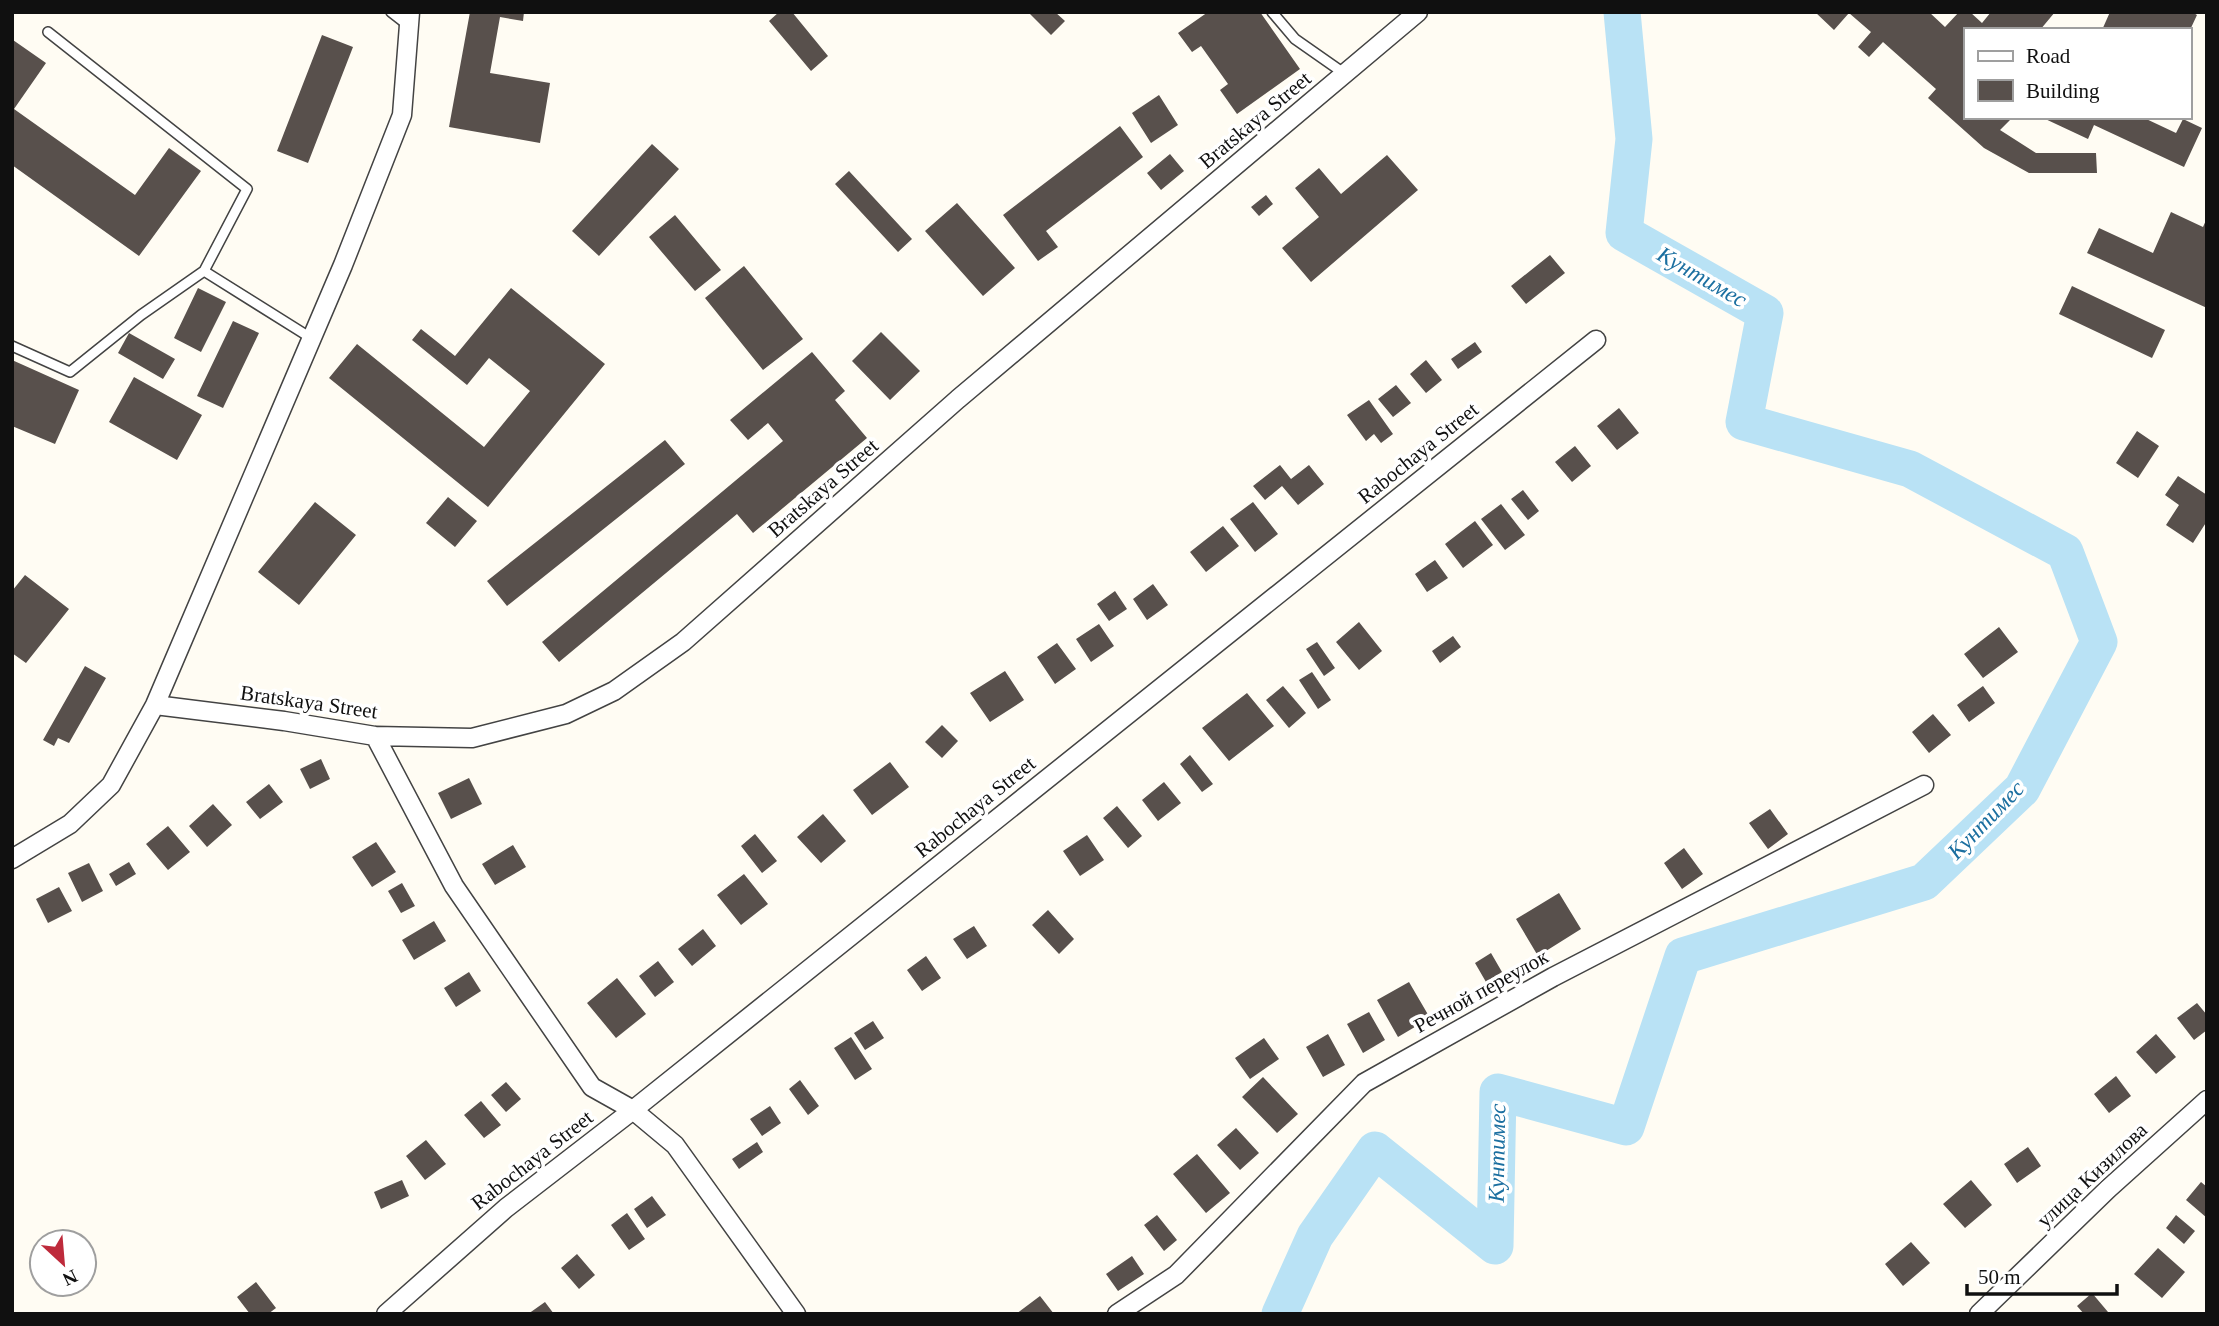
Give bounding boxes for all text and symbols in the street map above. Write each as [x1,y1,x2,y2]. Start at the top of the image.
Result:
legend [1964,28,2191,119]
text: Road [2026,44,2071,68]
street label: Bratskaya Street [1194,66,1316,174]
text: Building [2026,79,2100,103]
water label: Кунтимес [1652,241,1751,313]
street label: Rabochaya Street [1353,397,1483,509]
street label: Bratskaya Street [763,434,883,542]
street label: Bratskaya Street [239,680,379,724]
street label: Rabochaya Street [910,751,1040,863]
water label: Кунтимес [1942,776,2029,865]
street label: Речной переулок [1410,944,1553,1038]
water label: Кунтимес [1484,1103,1510,1204]
street label: Rabochaya Street [466,1105,598,1215]
street label: улица Кизилова [2032,1117,2153,1232]
north arrow [28,1228,98,1298]
scale bar [1967,1252,2118,1296]
text: N [59,1265,81,1290]
text: 50 m [1978,1265,2021,1289]

